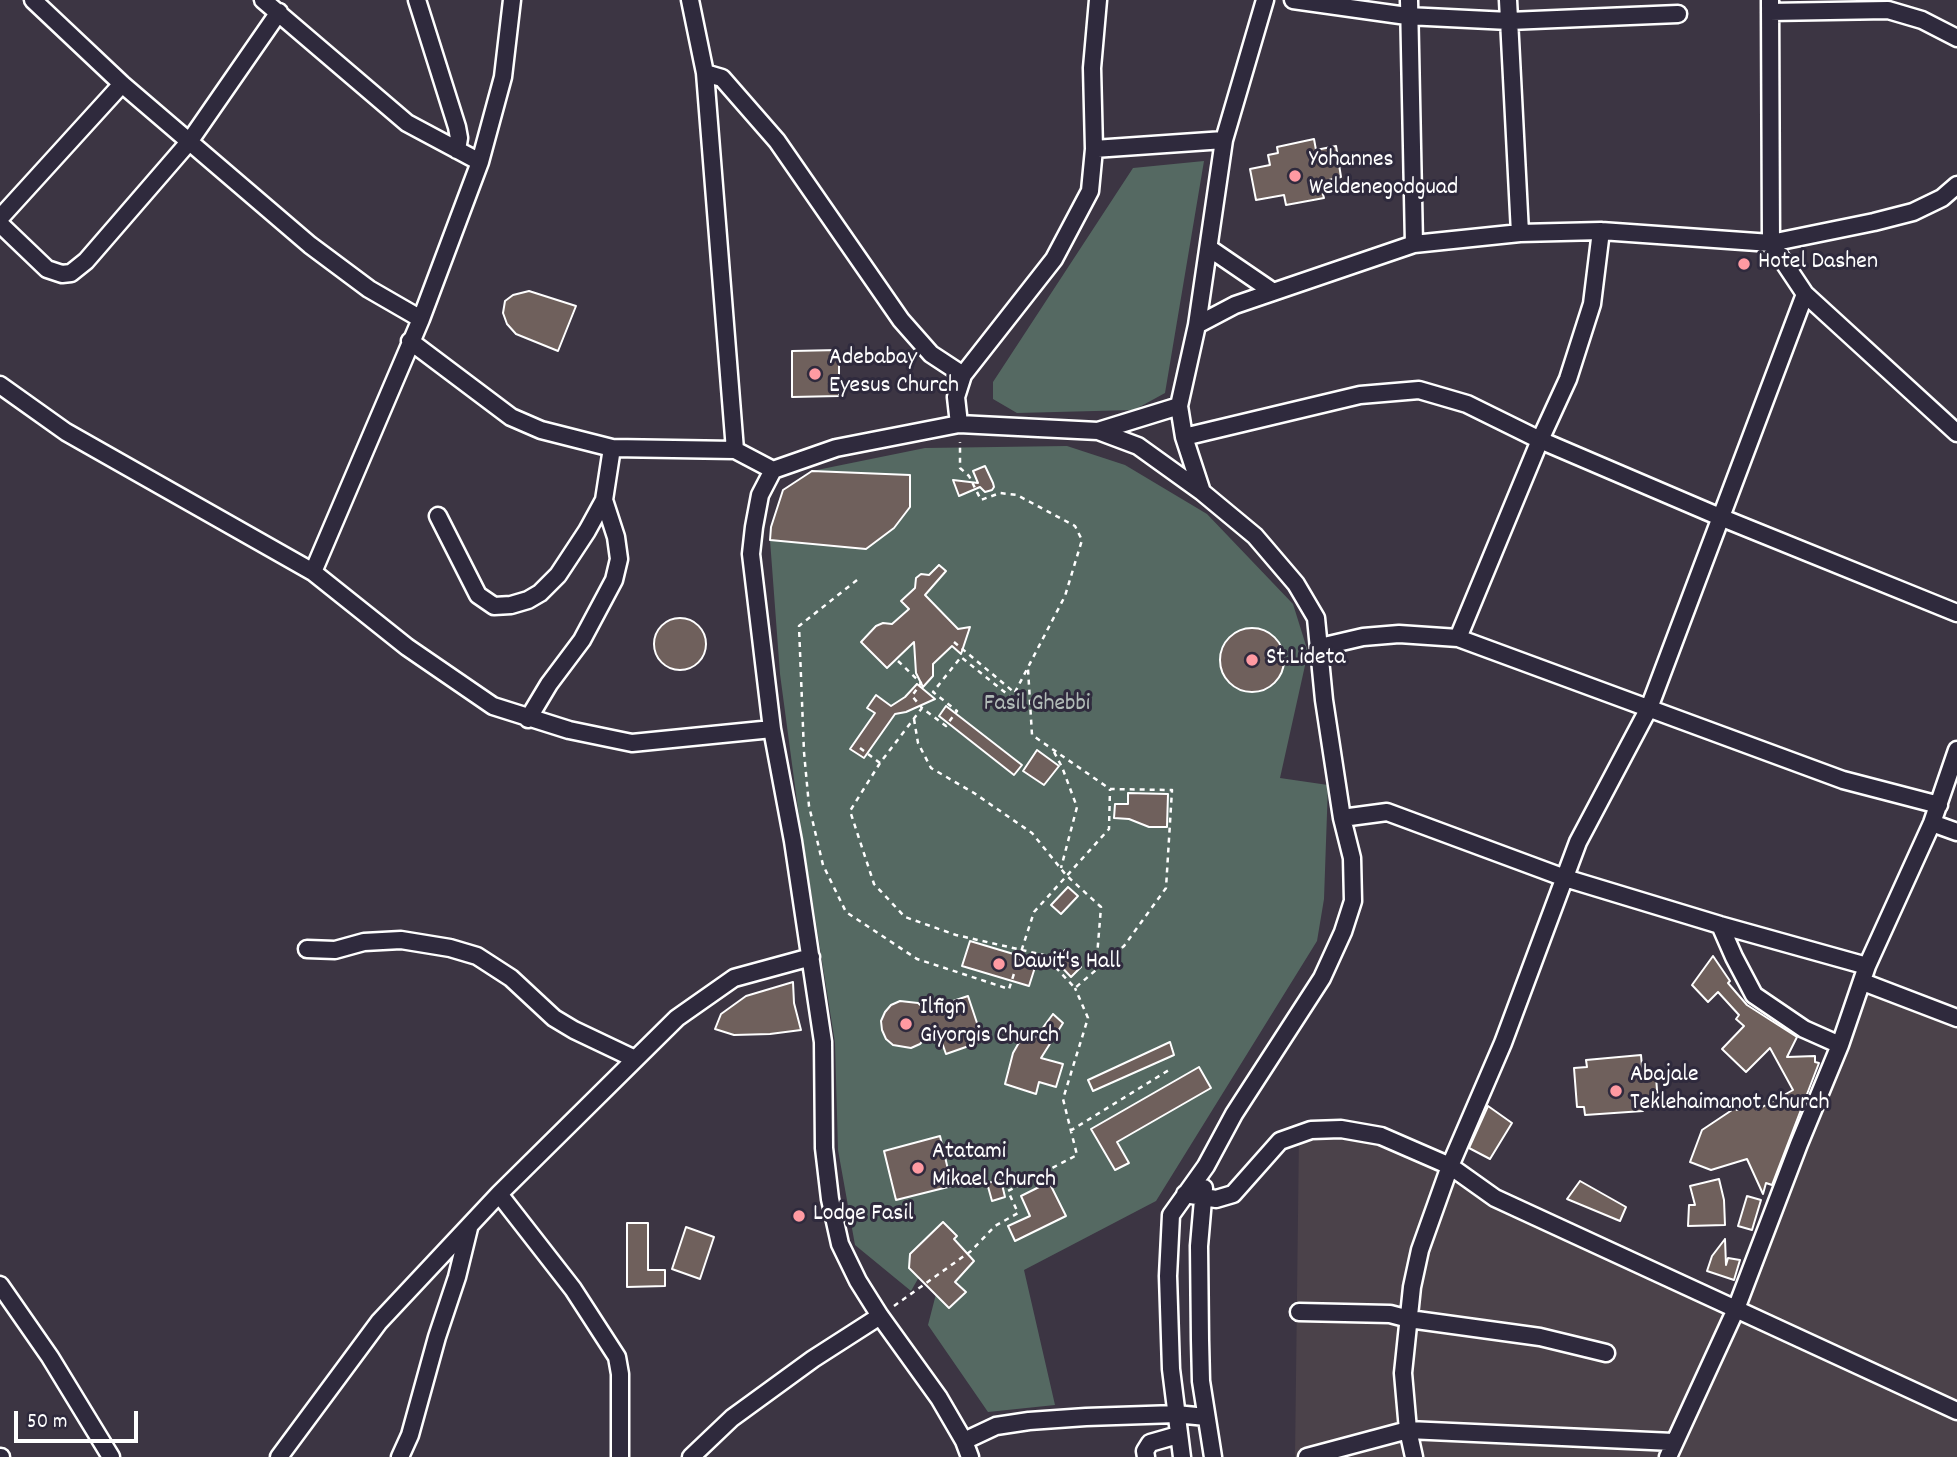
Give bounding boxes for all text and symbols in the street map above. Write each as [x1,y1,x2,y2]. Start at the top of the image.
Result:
place label: Yohannes Weldenegodguad [1309,148,1458,204]
marker: Yohannes Weldenegodguad [1287,168,1303,184]
place label: Hotel Dashen [1758,250,1878,278]
marker: Hotel Dashen [1736,256,1752,272]
place label: Adebabay Eyesus Church [829,346,959,402]
marker: Adebabay Eyesus Church [807,366,823,382]
place label: St.Lideta [1266,646,1346,674]
marker: St.Lideta [1244,652,1260,668]
park label: Fasil Ghebbi [984,692,1090,720]
place label: Dawit's Hall [1013,950,1121,978]
marker: Dawit's Hall [991,956,1007,972]
place label: Ilfign Giyorgis Church [920,996,1059,1052]
marker: Ilfign Giyorgis Church [898,1016,914,1032]
place label: Abajale Teklehaimanot Church [1630,1063,1830,1119]
marker: Abajale Teklehaimanot Church [1608,1083,1624,1099]
place label: Atatami Mikael Church [932,1140,1056,1196]
marker: Atatami Mikael Church [910,1160,926,1176]
place label: Lodge Fasil [813,1202,913,1230]
marker: Lodge Fasil [791,1208,807,1224]
scale bar [18,1398,142,1442]
text: 50 m [27,1408,67,1438]

